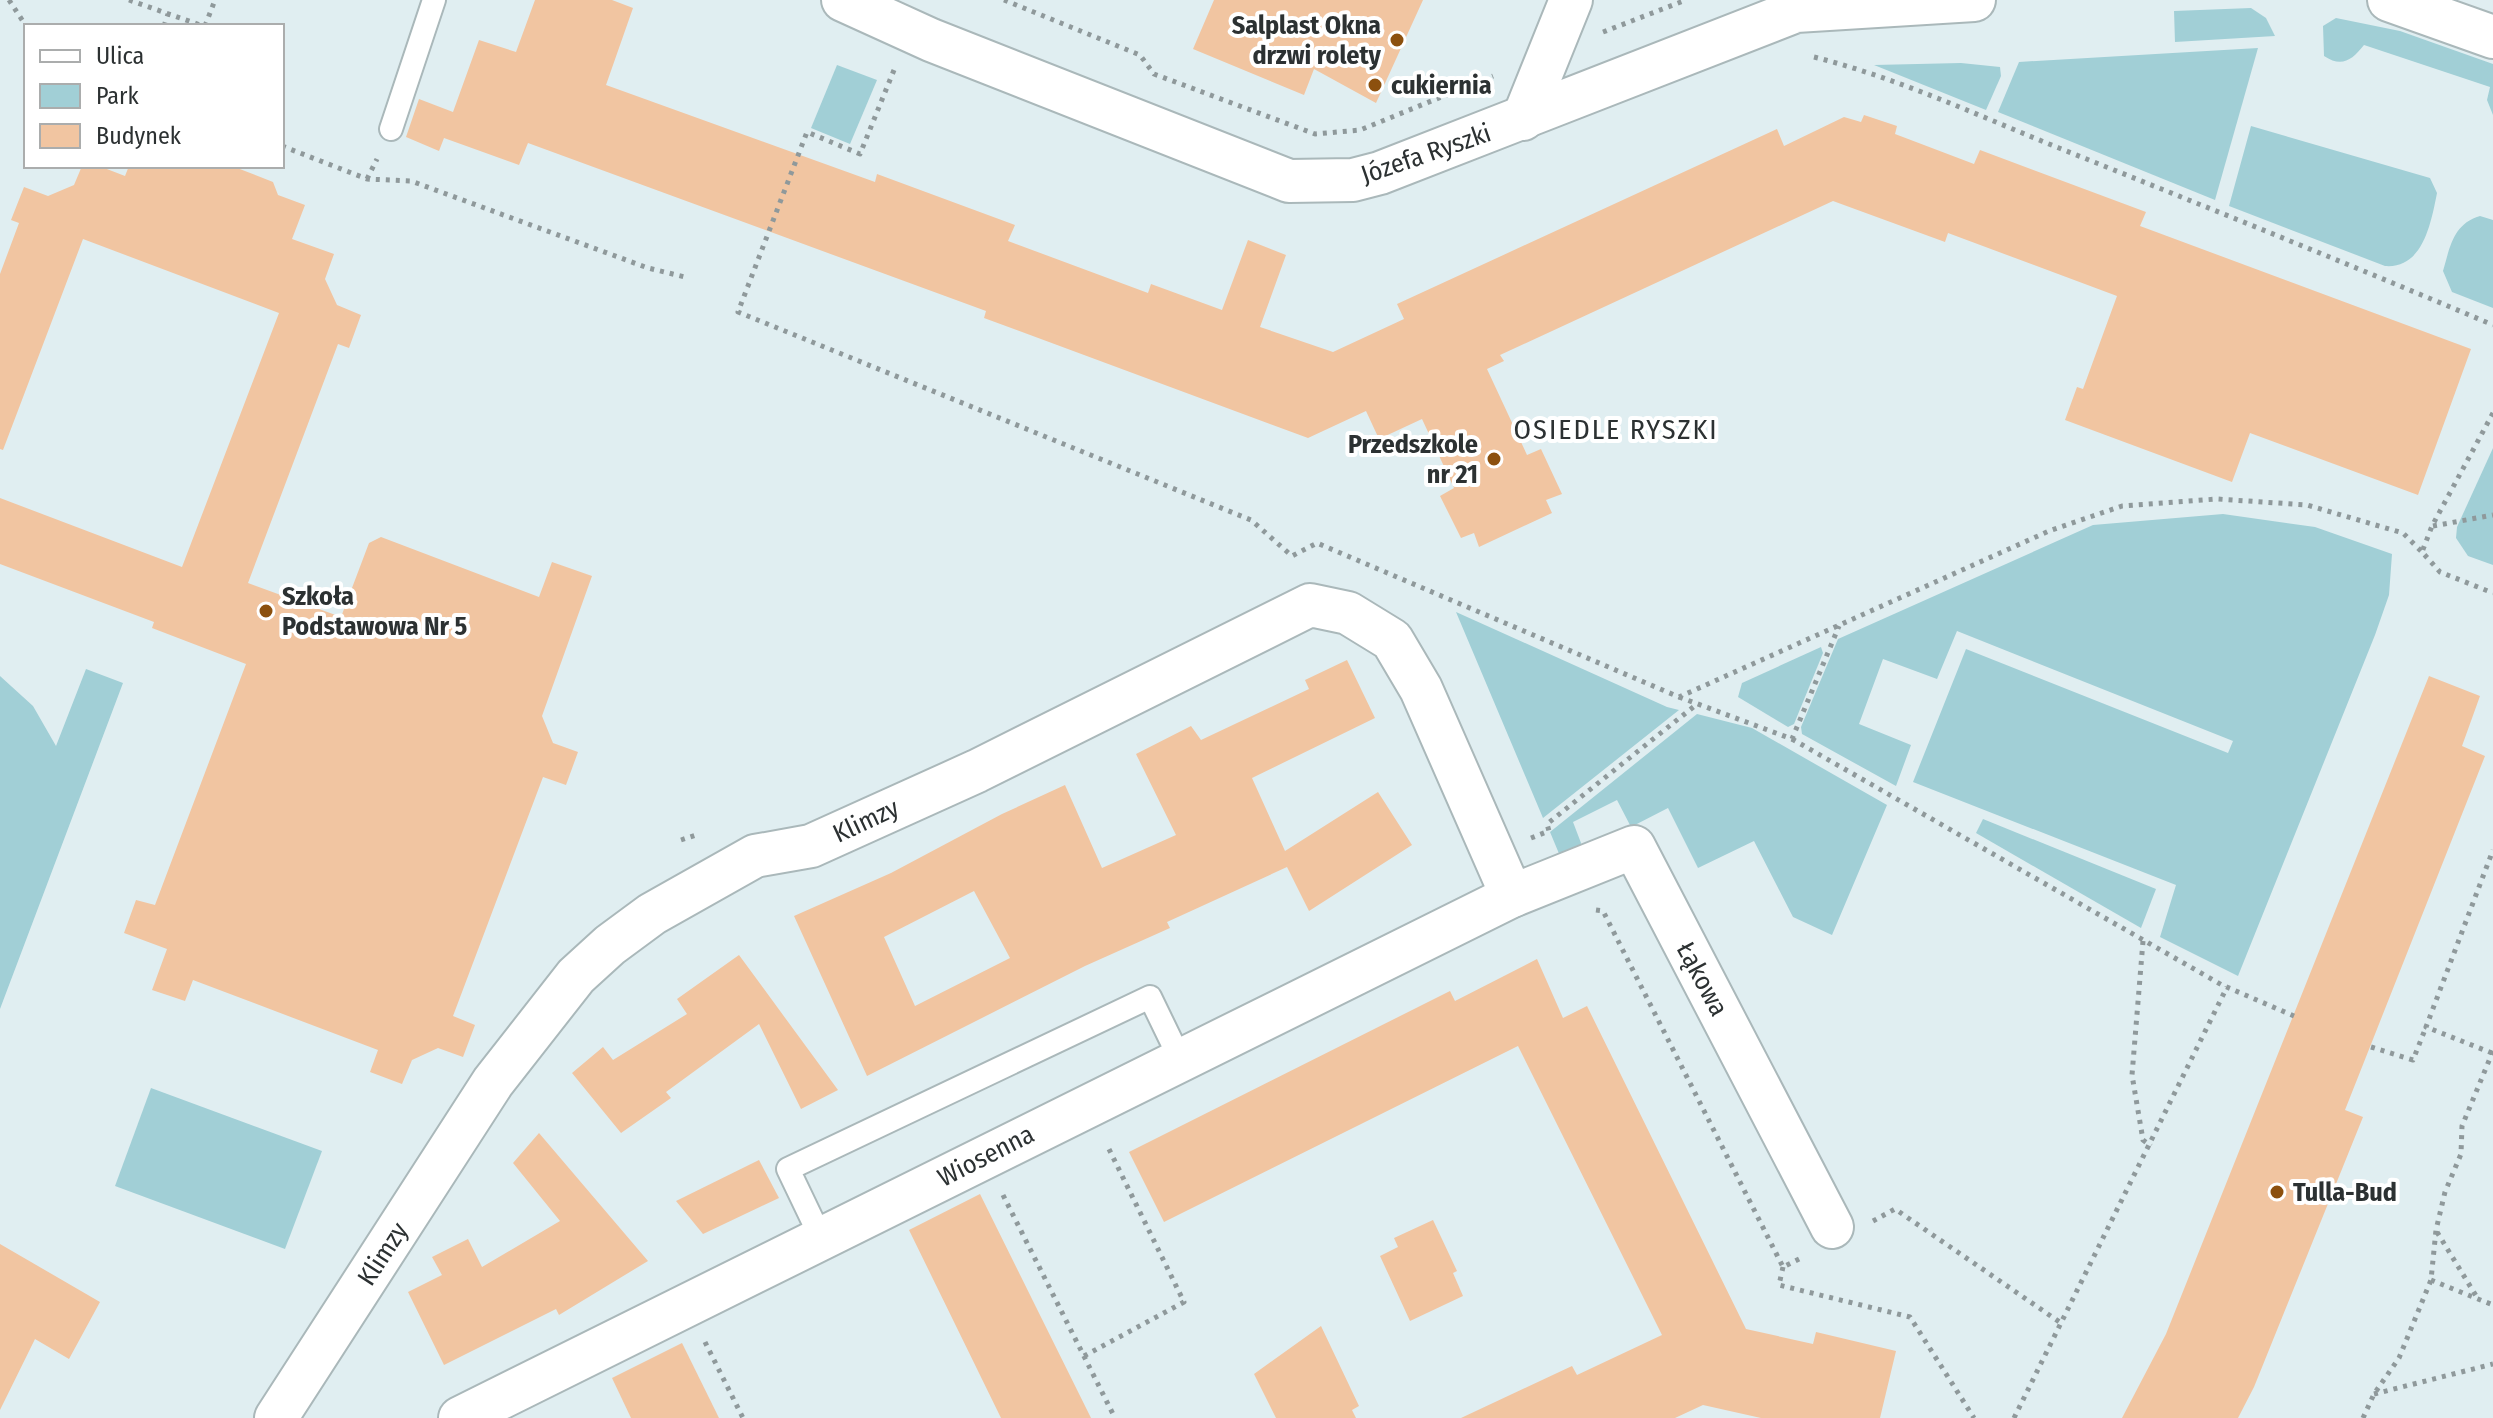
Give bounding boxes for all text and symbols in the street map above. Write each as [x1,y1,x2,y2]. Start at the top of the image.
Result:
place label: Salplast Okna drzwi rolety [1232,10,1382,71]
legend [24,24,284,168]
marker: Salplast Okna drzwi rolety [1388,31,1406,49]
text: Ulica [96,42,144,70]
place label: cukiernia [1391,70,1492,101]
marker: cukiernia [1366,76,1384,94]
text: Park [96,82,139,110]
street label: Józefa Ryszki [1357,117,1495,191]
text: Budynek [96,122,182,150]
district label: OSIEDLE RYSZKI [1513,413,1719,446]
place label: Przedszkole nr 21 [1348,429,1478,490]
marker: Przedszkole nr 21 [1485,450,1503,468]
place label: Szkoła Podstawowa Nr 5 [282,581,468,642]
marker: Szkoła Podstawowa Nr 5 [257,602,275,620]
street label: Klimzy [828,792,904,850]
street label: Łąkowa [1670,937,1734,1021]
street label: Wiosenna [933,1119,1039,1193]
place label: Tulla-Bud [2293,1177,2397,1208]
marker: Tulla-Bud [2268,1183,2286,1201]
street label: Klimzy [351,1216,415,1291]

